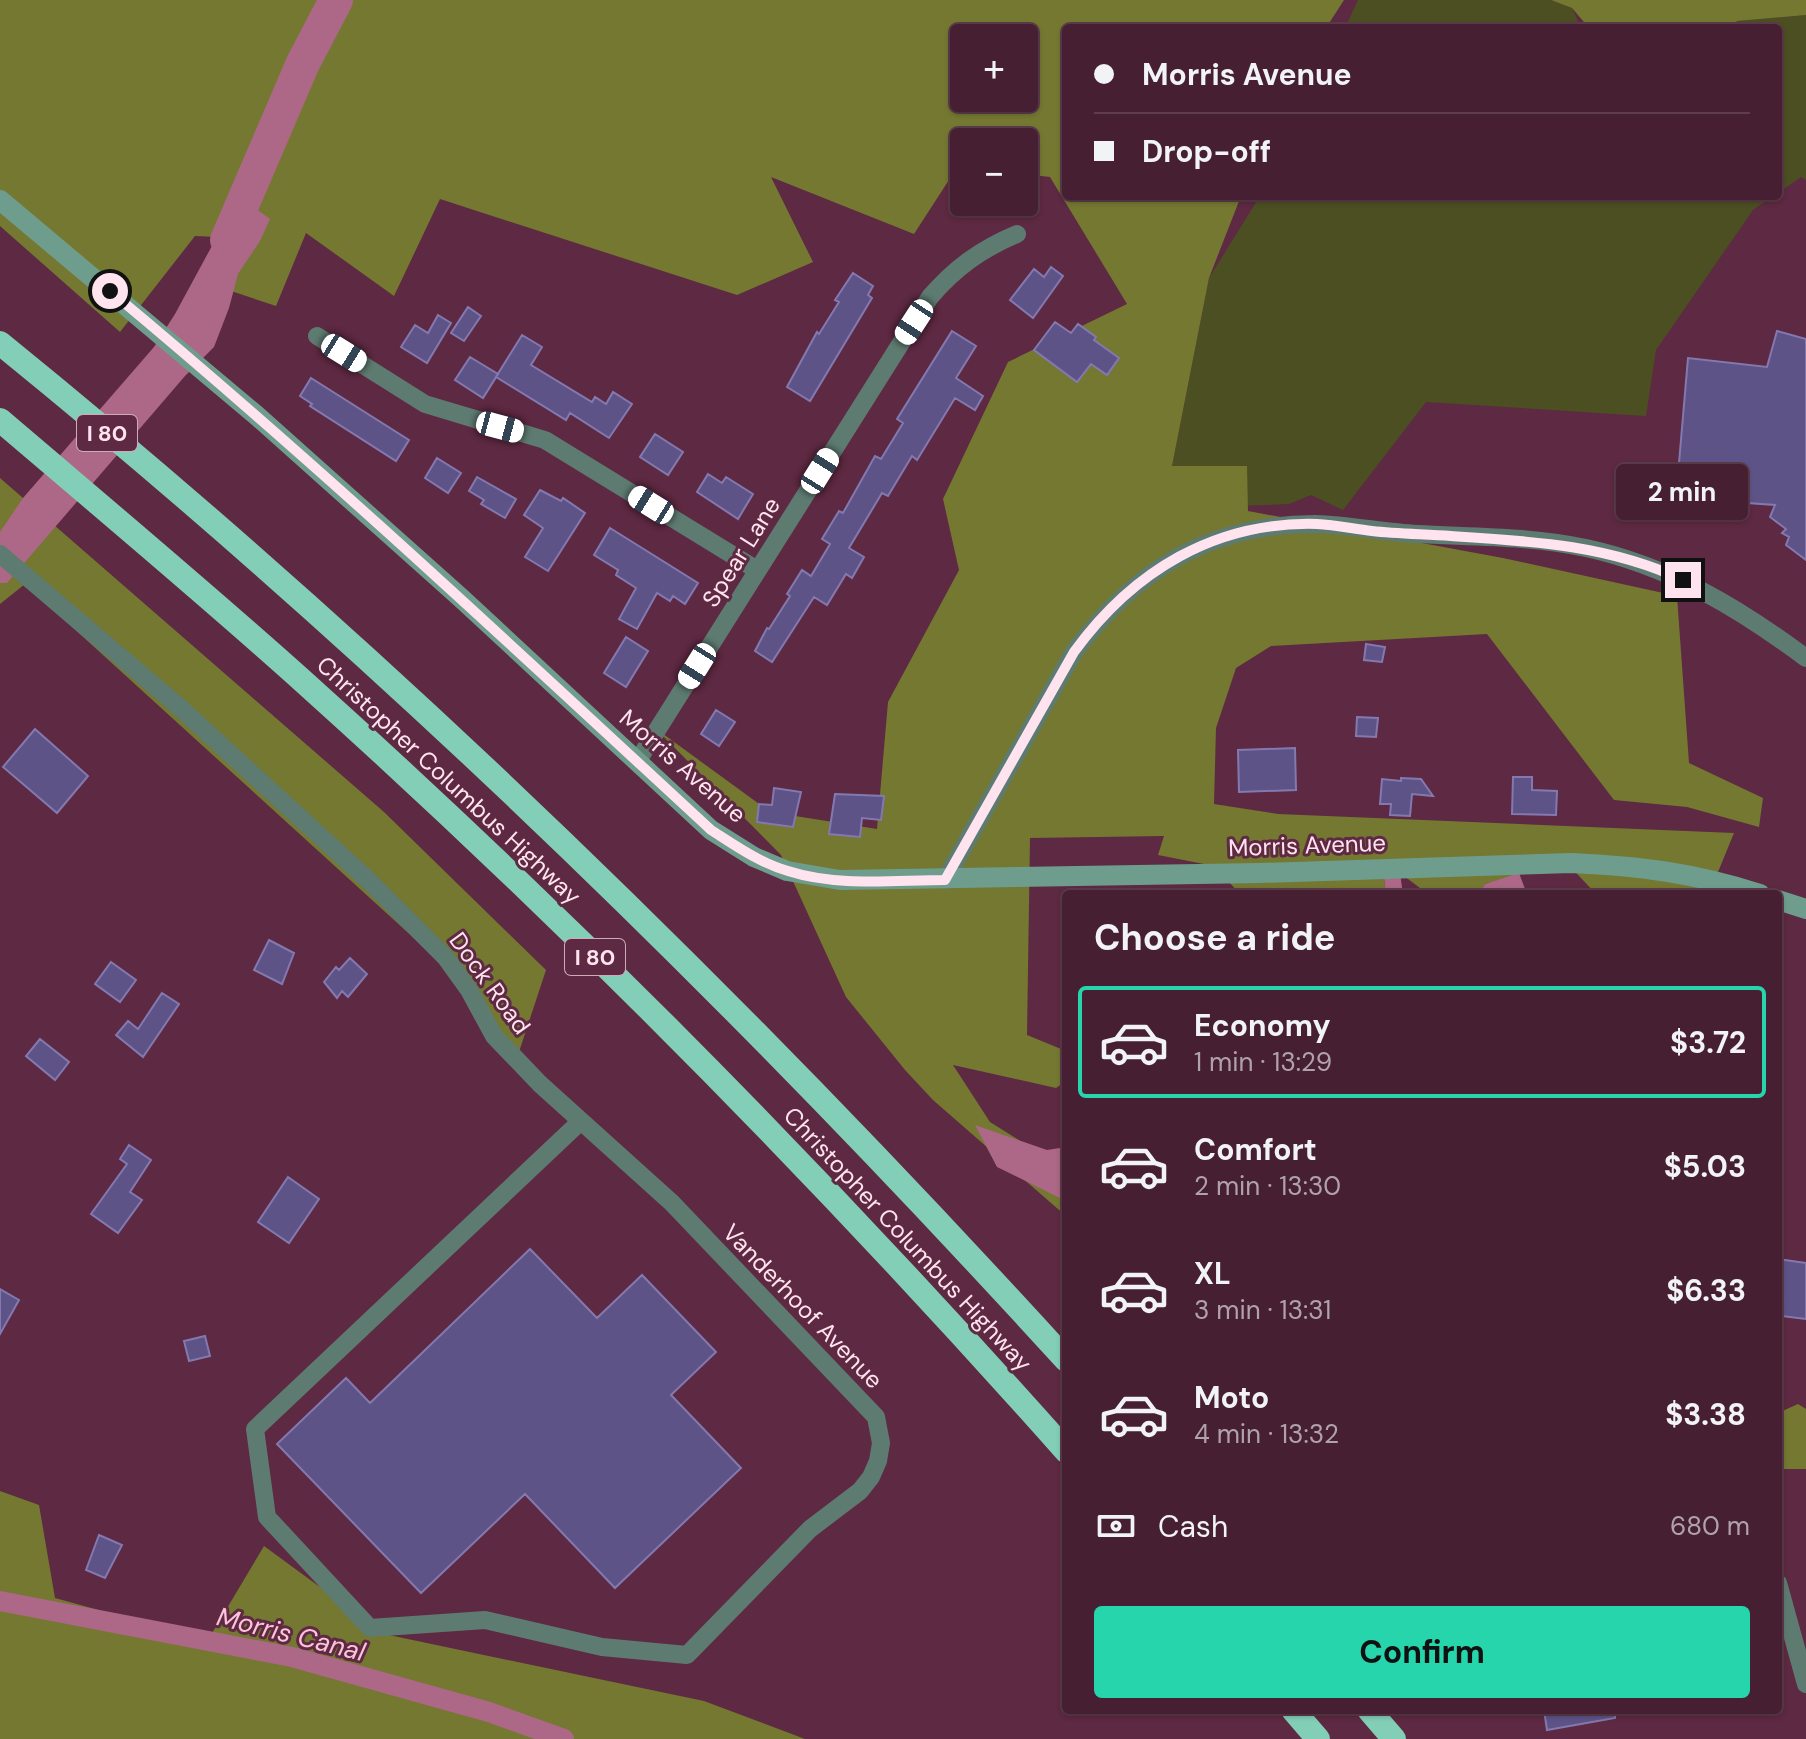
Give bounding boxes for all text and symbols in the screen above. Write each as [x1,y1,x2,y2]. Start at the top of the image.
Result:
map controls [950,24,1038,216]
button: + [950,24,1038,112]
text: Morris Avenue [1142,55,1352,94]
button: − [950,128,1038,216]
text: Drop-off [1142,132,1271,171]
route start [92,273,128,309]
car [891,295,937,349]
car [317,330,371,376]
car [474,409,526,445]
road number: I 80 [77,415,137,451]
car [797,444,843,498]
callout: 2 min [1617,464,1749,520]
text: 2 min [1648,475,1716,509]
car [624,482,678,528]
street label: Spear Lane [695,491,787,613]
route end [1665,562,1701,598]
car [674,639,720,693]
street label: Christopher Columbus Highway [310,649,588,911]
street label: Morris Avenue [613,702,753,830]
street label: Morris Avenue [1228,827,1386,863]
text: Choose a ride [1094,914,1335,961]
street label: Dock Road [443,926,537,1040]
road number: I 80 [565,939,625,975]
icon: car [1098,1006,1170,1078]
text: Economy [1194,1006,1331,1045]
text: $3.72 [1670,1023,1746,1062]
text: 1 min · 13:29 [1194,1045,1332,1079]
street label: Christopher Columbus Highway [777,1100,1039,1378]
icon: car [1098,1130,1170,1202]
text: Comfort [1194,1130,1317,1169]
text: $5.03 [1664,1147,1746,1186]
text: 2 min · 13:30 [1194,1169,1341,1203]
street label: Vanderhoof Avenue [716,1217,890,1395]
icon: car [1098,1254,1170,1326]
text: XL [1194,1254,1231,1293]
text: $6.33 [1666,1271,1746,1310]
text: 3 min · 13:31 [1194,1293,1331,1327]
icon: car [1098,1378,1170,1450]
text: Moto [1194,1378,1269,1417]
text: $3.38 [1665,1395,1746,1434]
text: 4 min · 13:32 [1194,1417,1339,1451]
icon: cash [1094,1504,1138,1548]
text: Cash [1158,1507,1228,1546]
text: 680 m [1670,1509,1750,1543]
water label: Morris Canal [213,1599,370,1669]
button: Confirm [1094,1606,1750,1698]

